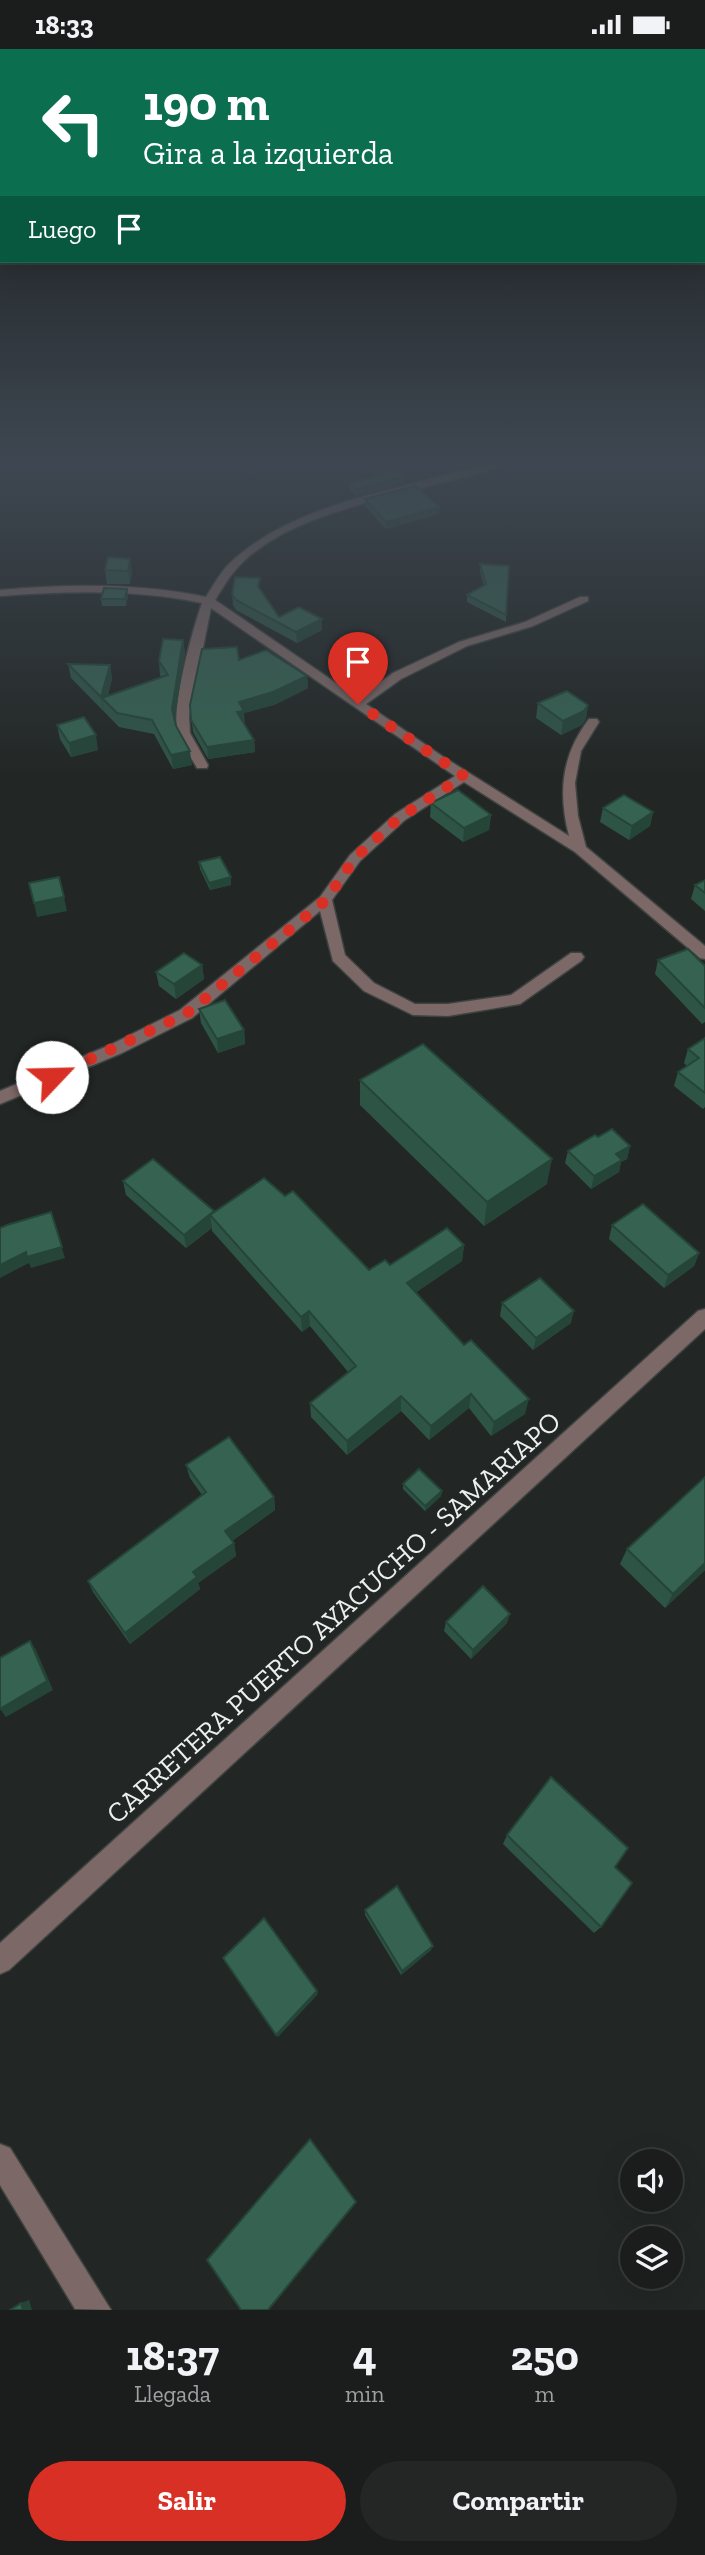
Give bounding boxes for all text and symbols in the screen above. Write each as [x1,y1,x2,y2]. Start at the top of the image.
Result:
text: 18:33 [35,9,94,41]
text: 190 m [143,74,269,133]
icon: left [28,77,119,168]
text: Gira a la izquierda [143,134,394,172]
icon: arrive [110,210,148,248]
text: Luego [28,213,96,245]
pin [328,632,388,704]
icon: arrive [339,643,377,681]
position arrow [15,1040,89,1114]
street label: CARRETERA PUERTO AYACUCHO - SAMARIAPO [100,1405,567,1830]
map controls [620,2149,683,2289]
button: sound [620,2149,683,2212]
button: layers [620,2226,683,2289]
text: 18:37 [126,2330,219,2381]
text: 4 [353,2330,377,2381]
text: 250 [510,2330,579,2381]
text: Llegada [134,2380,211,2408]
text: min [345,2380,384,2408]
text: m [535,2380,555,2408]
button: Salir [28,2461,346,2541]
button: Compartir [360,2461,677,2541]

